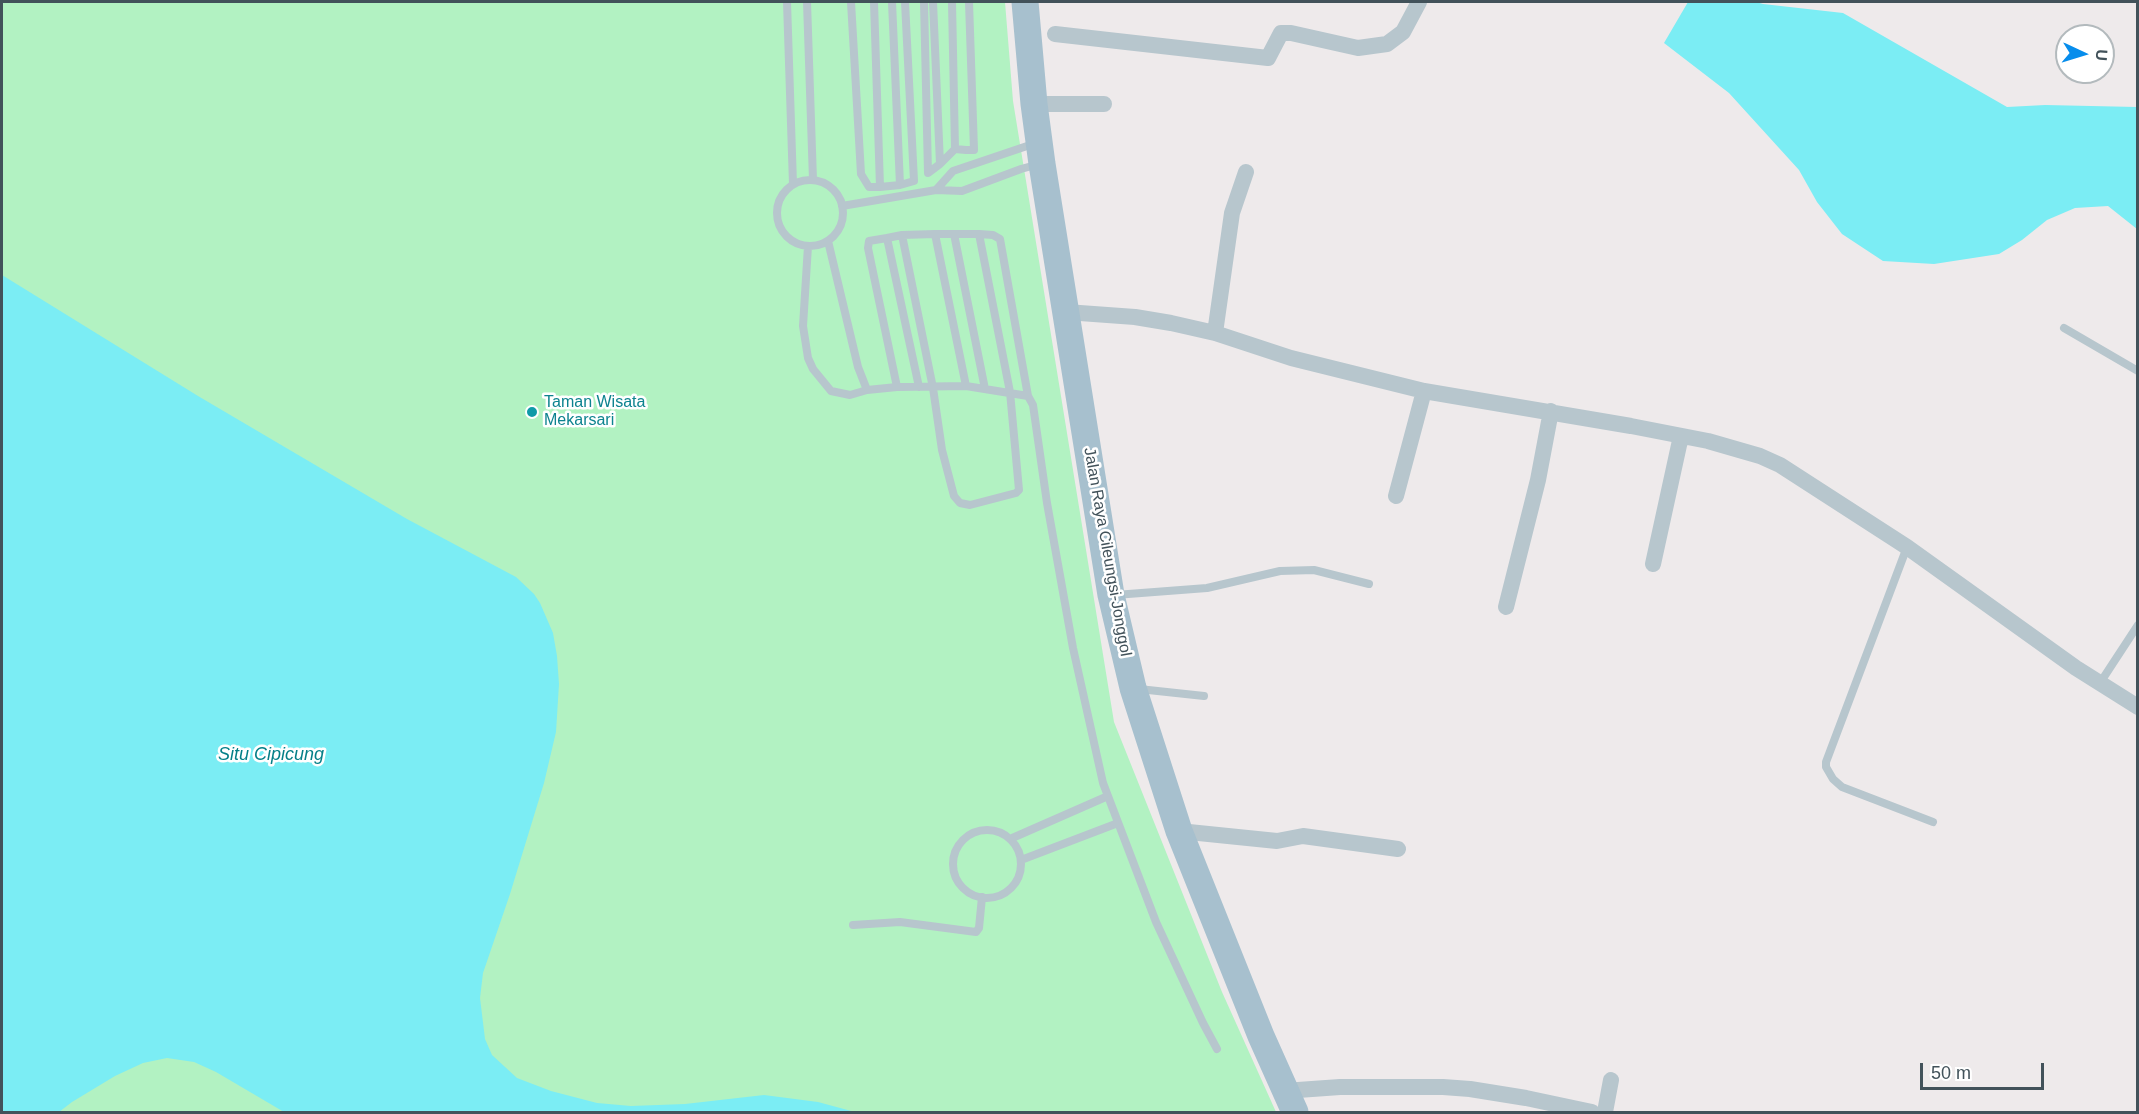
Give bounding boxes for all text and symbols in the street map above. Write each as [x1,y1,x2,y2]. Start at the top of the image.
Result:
north arrow [2055,24,2115,84]
text: U [2093,49,2110,62]
place label: Taman Wisata Mekarsari [544,393,645,431]
marker: Taman Wisata Mekarsari [525,405,539,419]
street label: Jalan Raya Cileungsi-Jonggol [1079,446,1135,658]
water label: Situ Cipicung [218,744,324,766]
scale bar [1923,1051,2048,1089]
text: 50 m [1931,1063,1971,1083]

